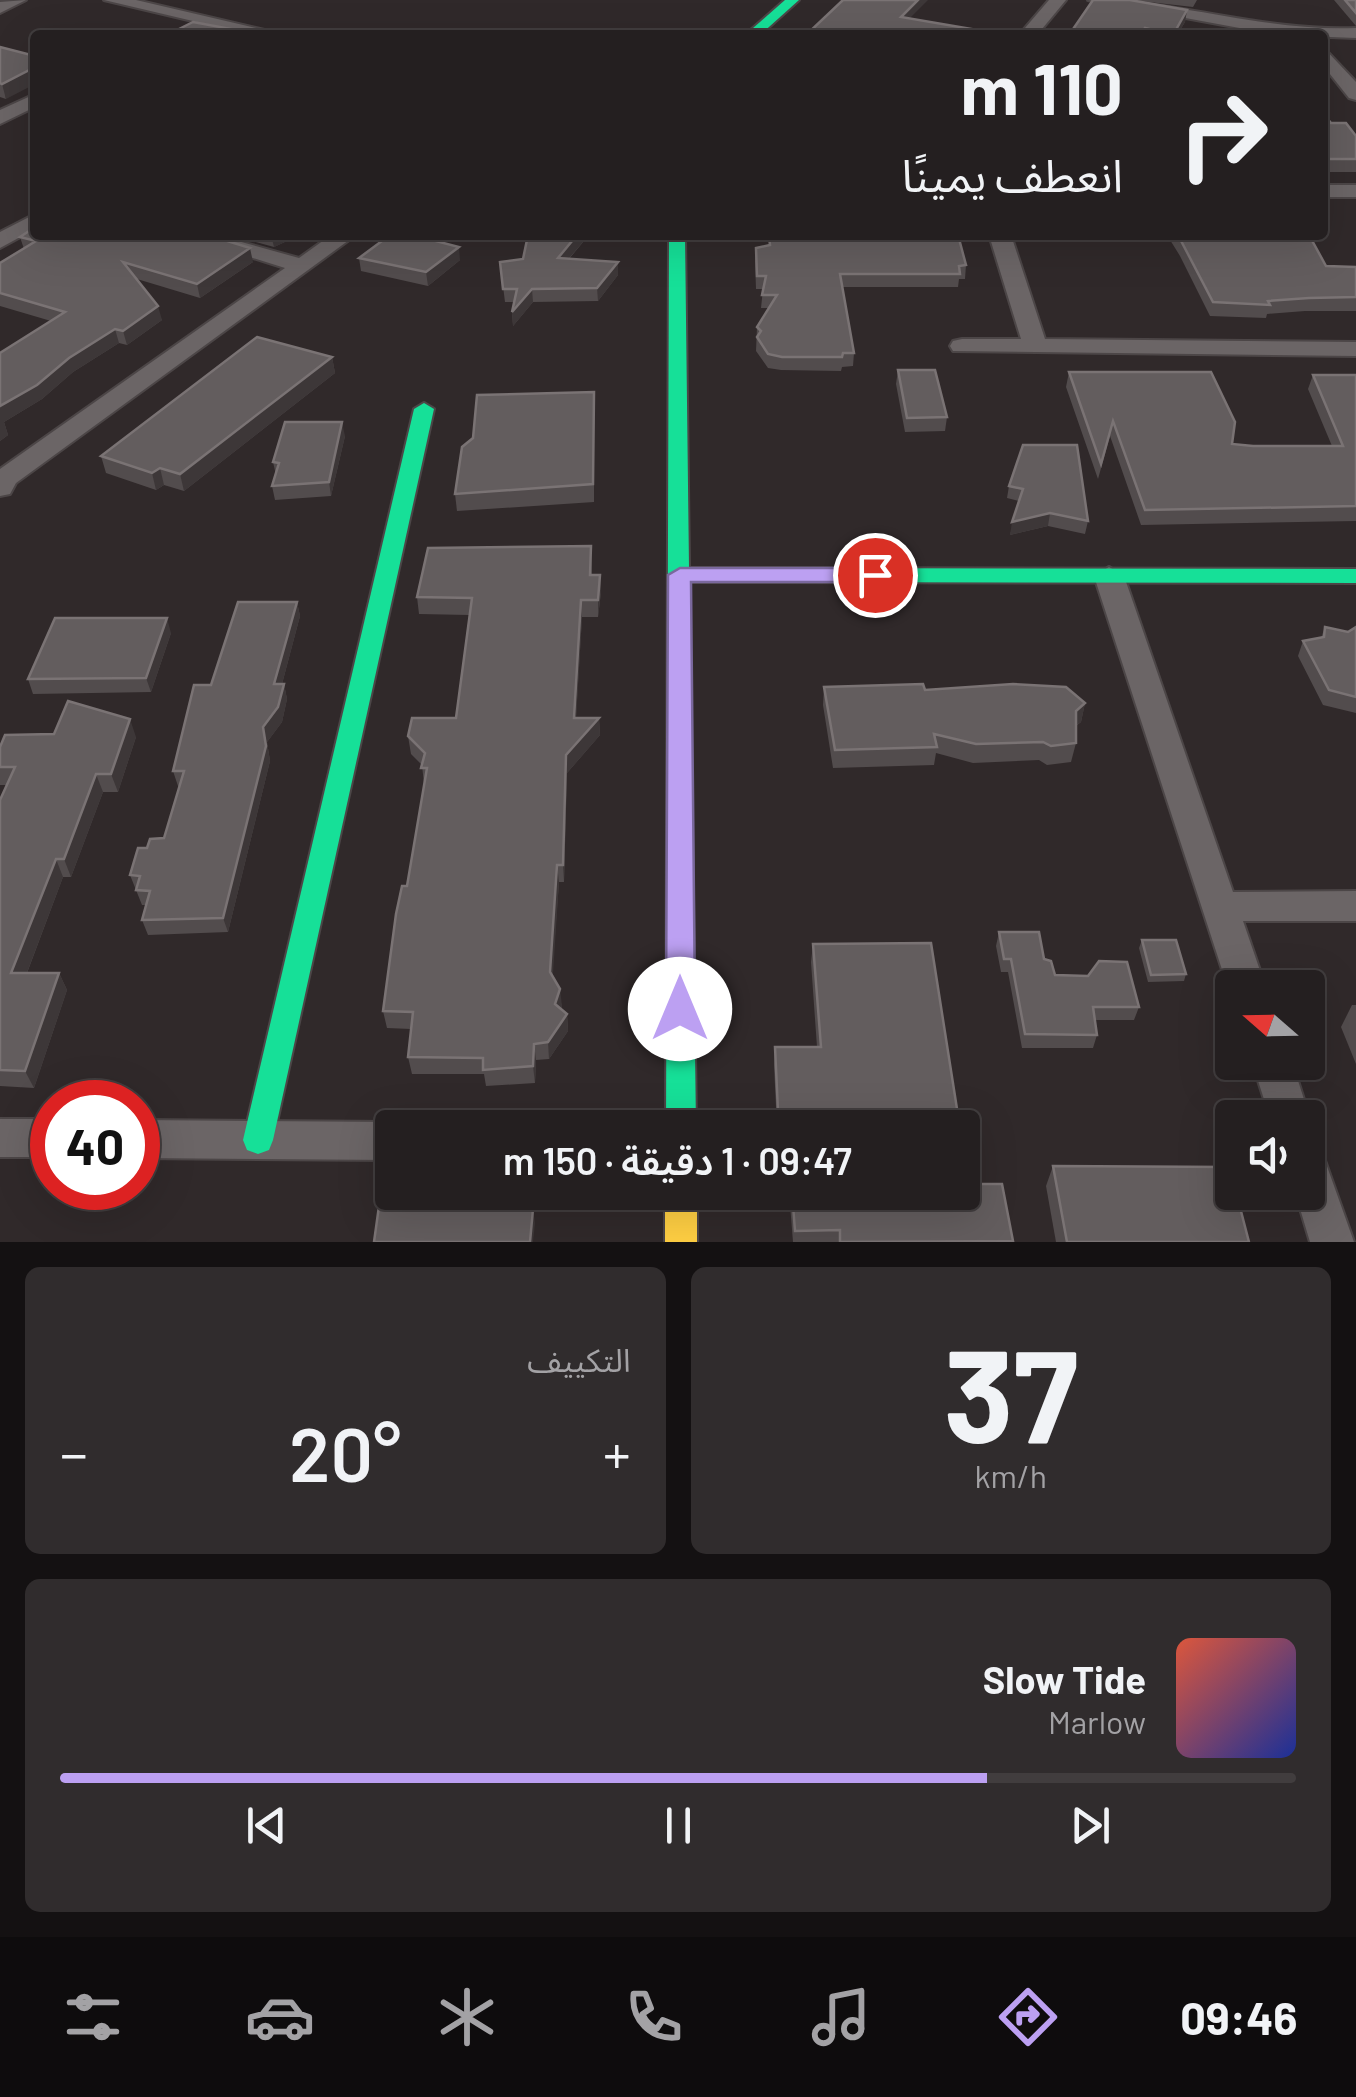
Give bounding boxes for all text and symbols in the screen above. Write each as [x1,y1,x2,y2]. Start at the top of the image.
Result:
text: 110 m [961,45,1123,129]
icon: right [1158,70,1288,200]
text: انعطف يمينًا [902,147,1123,201]
pin [833,533,918,618]
icon: arrive [848,548,903,603]
position arrow [628,957,732,1061]
north arrow [1215,970,1325,1080]
map controls [1215,970,1325,1210]
speed limit sign: 40 [30,1080,160,1210]
button: sound [1215,1100,1325,1210]
text: 09:47 · 1 دقيقة · 150 m [503,1137,852,1183]
text: 37 [943,1313,1078,1469]
text: التكييف [527,1340,631,1378]
text: 20° [289,1407,401,1497]
text: − [60,1419,88,1485]
text: + [603,1419,631,1485]
text: km/h [975,1456,1047,1494]
text: Slow Tide [983,1656,1146,1702]
text: Marlow [1048,1702,1146,1740]
icon: previous [239,1798,294,1853]
icon: pause [651,1798,706,1853]
icon: next [1063,1798,1118,1853]
icon: filters [58,1982,128,2052]
icon: car [245,1982,315,2052]
icon: climate [432,1982,502,2052]
icon: phone [619,1982,689,2052]
icon: music [806,1982,876,2052]
icon: directions [993,1982,1063,2052]
text: 09:46 [1180,1990,1298,2044]

